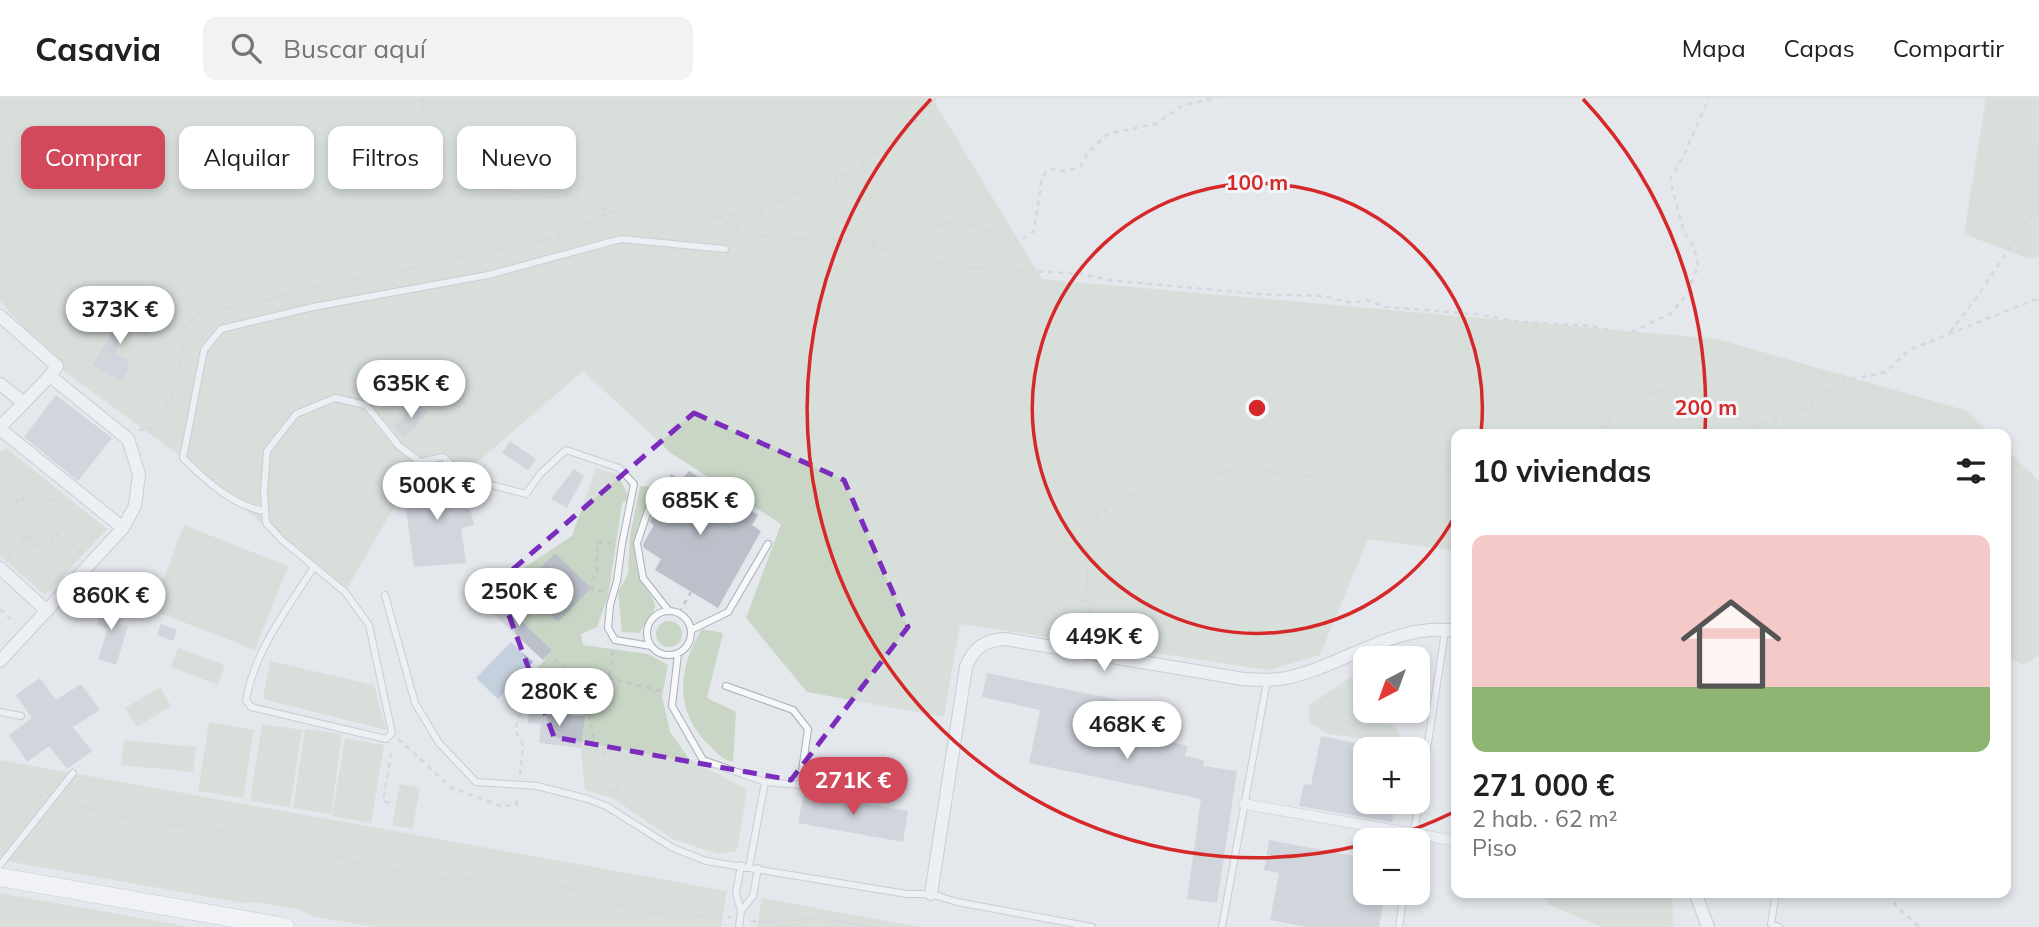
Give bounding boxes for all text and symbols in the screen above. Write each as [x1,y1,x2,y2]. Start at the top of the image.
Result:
search box [203,17,693,80]
text: Casavia [35,28,161,69]
icon: search [227,29,265,67]
text: Buscar aquí [283,32,426,65]
text: Mapa [1682,33,1746,63]
text: Capas [1784,33,1855,63]
text: Compartir [1893,33,2004,63]
chip: Comprar [21,126,165,189]
chip: Alquilar [179,126,314,189]
chip: Filtros [328,126,443,189]
chip: Nuevo [457,126,576,189]
text: 100 m [1226,169,1288,195]
pin: 373K € [63,286,177,346]
text: 373K € [82,294,158,323]
pin: 635K € [354,360,468,420]
text: 635K € [373,368,449,397]
text: 200 m [1675,394,1737,420]
centre of rings [1245,396,1269,420]
text: 10 viviendas [1472,452,1651,490]
icon: filters [1952,452,1990,490]
pin: 500K € [380,462,494,522]
text: 500K € [399,470,475,499]
pin: 685K € [643,478,757,537]
text: 685K € [662,485,738,514]
pin: 250K € [462,568,576,628]
pin: 860K € [54,573,168,632]
text: 250K € [481,576,557,605]
text: 860K € [73,580,149,609]
icon: home [1668,581,1794,707]
pin: 449K € [1047,614,1161,673]
text: 449K € [1066,621,1142,650]
north arrow [1353,646,1430,723]
map controls [1353,646,1430,905]
pin: 280K € [502,668,616,728]
text: 280K € [521,676,597,705]
pin: 468K € [1070,702,1184,761]
text: 468K € [1089,709,1165,738]
button: + [1353,737,1430,814]
pin: 271K € [796,758,910,817]
text: 271K € [815,765,891,794]
text: 271 000 € [1472,766,1614,804]
text: 2 hab. · 62 m² [1472,804,1617,833]
button: − [1353,828,1430,905]
text: Piso [1472,833,1517,862]

